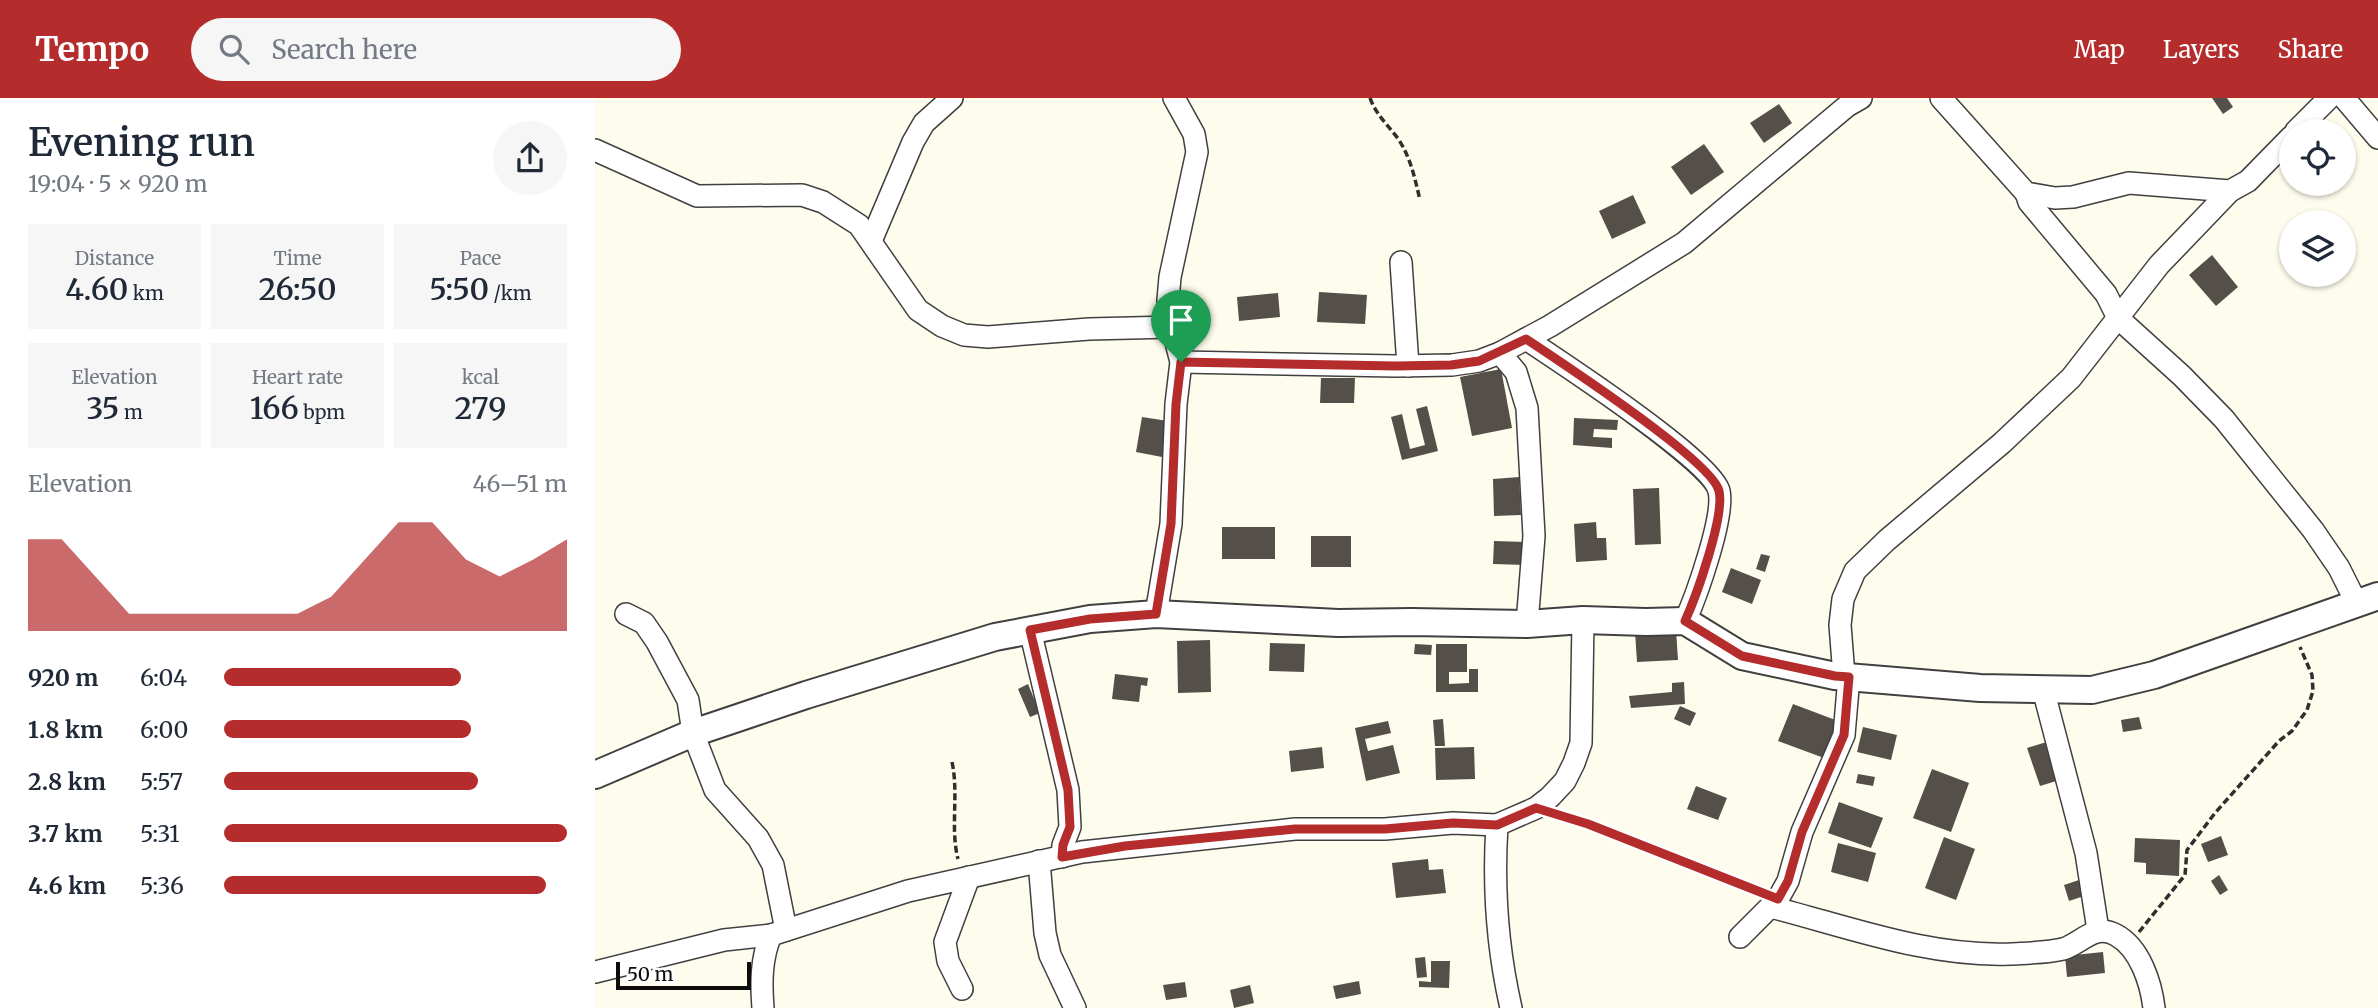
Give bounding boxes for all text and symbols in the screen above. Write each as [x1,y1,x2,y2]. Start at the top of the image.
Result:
search box [191,18,681,81]
text: Tempo [35,29,149,70]
icon: search [215,30,253,68]
text: Search here [271,33,417,66]
text: Map [2074,34,2125,65]
text: Layers [2163,34,2239,65]
text: Share [2277,34,2343,65]
text: Evening run [28,119,255,166]
map controls [2279,119,2356,287]
button: locate [2279,119,2356,196]
button: share [493,121,567,195]
text: 19:04 · 5 × 920 m [28,169,208,198]
button: layers [2279,210,2356,287]
text: Distance [75,246,154,270]
text: Time [273,246,322,270]
text: Pace [460,246,501,270]
text: 4.60 [65,270,128,308]
text: 26:50 [258,270,337,308]
text: 5:50 [429,270,489,308]
text: km [128,281,164,305]
text: /km [489,281,532,305]
pin [1151,290,1211,362]
icon: arrive [1162,301,1200,339]
text: Elevation [71,365,158,389]
text: Heart rate [252,365,343,389]
text: kcal [462,365,499,389]
text: 35 [86,389,119,427]
text: 166 [250,389,299,427]
text: 279 [455,389,507,427]
text: m [119,400,143,424]
text: bpm [299,400,345,424]
text: Elevation [28,469,132,498]
text: 46–51 m [472,469,567,498]
text: 920 m [28,663,99,692]
text: 6:04 [140,663,187,692]
text: 1.8 km [28,715,103,744]
text: 6:00 [140,715,188,744]
text: 2.8 km [28,767,106,796]
text: 5:57 [140,767,183,796]
text: 3.7 km [28,819,103,848]
text: 5:31 [140,819,180,848]
text: 4.6 km [28,871,106,900]
text: 5:36 [140,871,184,900]
scale bar [616,959,751,991]
text: 50 m [627,962,673,986]

